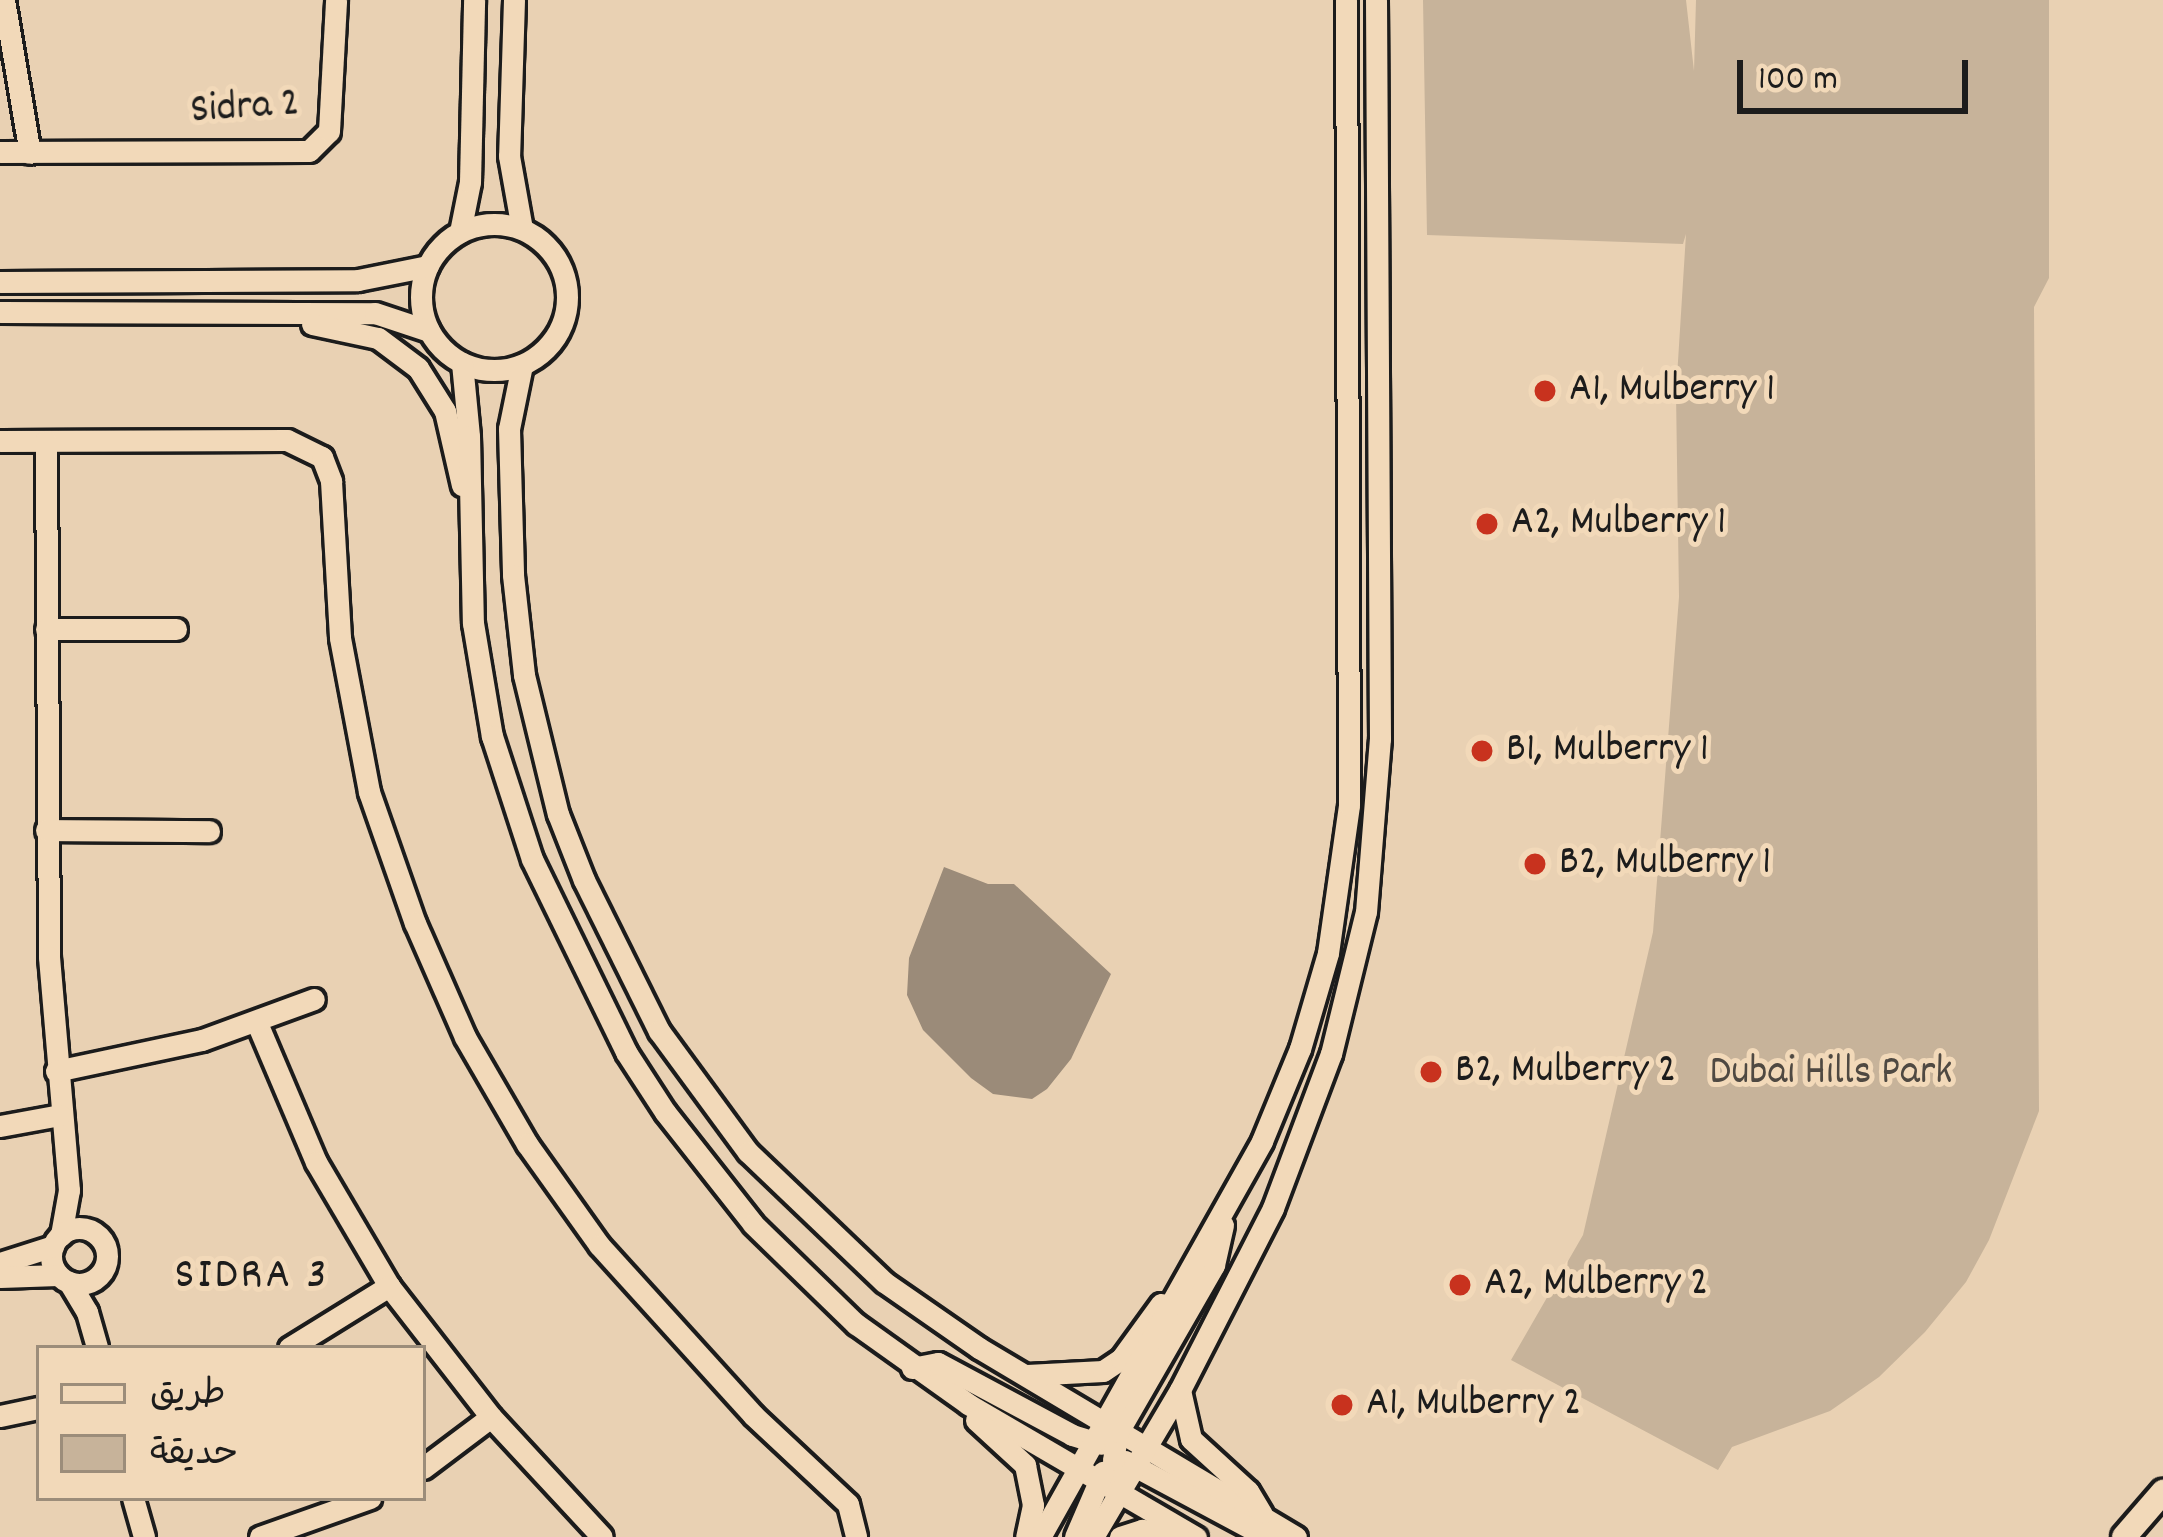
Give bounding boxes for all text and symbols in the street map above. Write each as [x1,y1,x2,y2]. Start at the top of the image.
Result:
scale bar [1743,36,1974,110]
text: 100 m [1758,55,1838,107]
street label: Sidra 2 [189,80,301,138]
place label: A1, Mulberry 1 [1569,366,1775,416]
marker: A1, Mulberry 1 [1532,378,1558,404]
place label: A2, Mulberry 1 [1511,499,1726,549]
marker: A2, Mulberry 1 [1474,511,1500,537]
place label: B1, Mulberry 1 [1506,726,1709,776]
marker: B1, Mulberry 1 [1469,738,1495,764]
place label: B2, Mulberry 1 [1559,839,1771,889]
marker: B2, Mulberry 1 [1522,851,1548,877]
place label: B2, Mulberry 2 [1455,1047,1676,1097]
park label: Dubai Hills Park [1709,1049,1953,1099]
marker: B2, Mulberry 2 [1418,1059,1444,1085]
district label: SIDRA 3 [175,1251,329,1305]
place label: A2, Mulberry 2 [1484,1260,1708,1310]
marker: A2, Mulberry 2 [1447,1272,1473,1298]
legend [36,1345,426,1501]
text: طريق [150,1370,226,1422]
place label: A1, Mulberry 2 [1366,1380,1581,1430]
marker: A1, Mulberry 2 [1329,1392,1355,1418]
text: حديقة [150,1430,238,1482]

